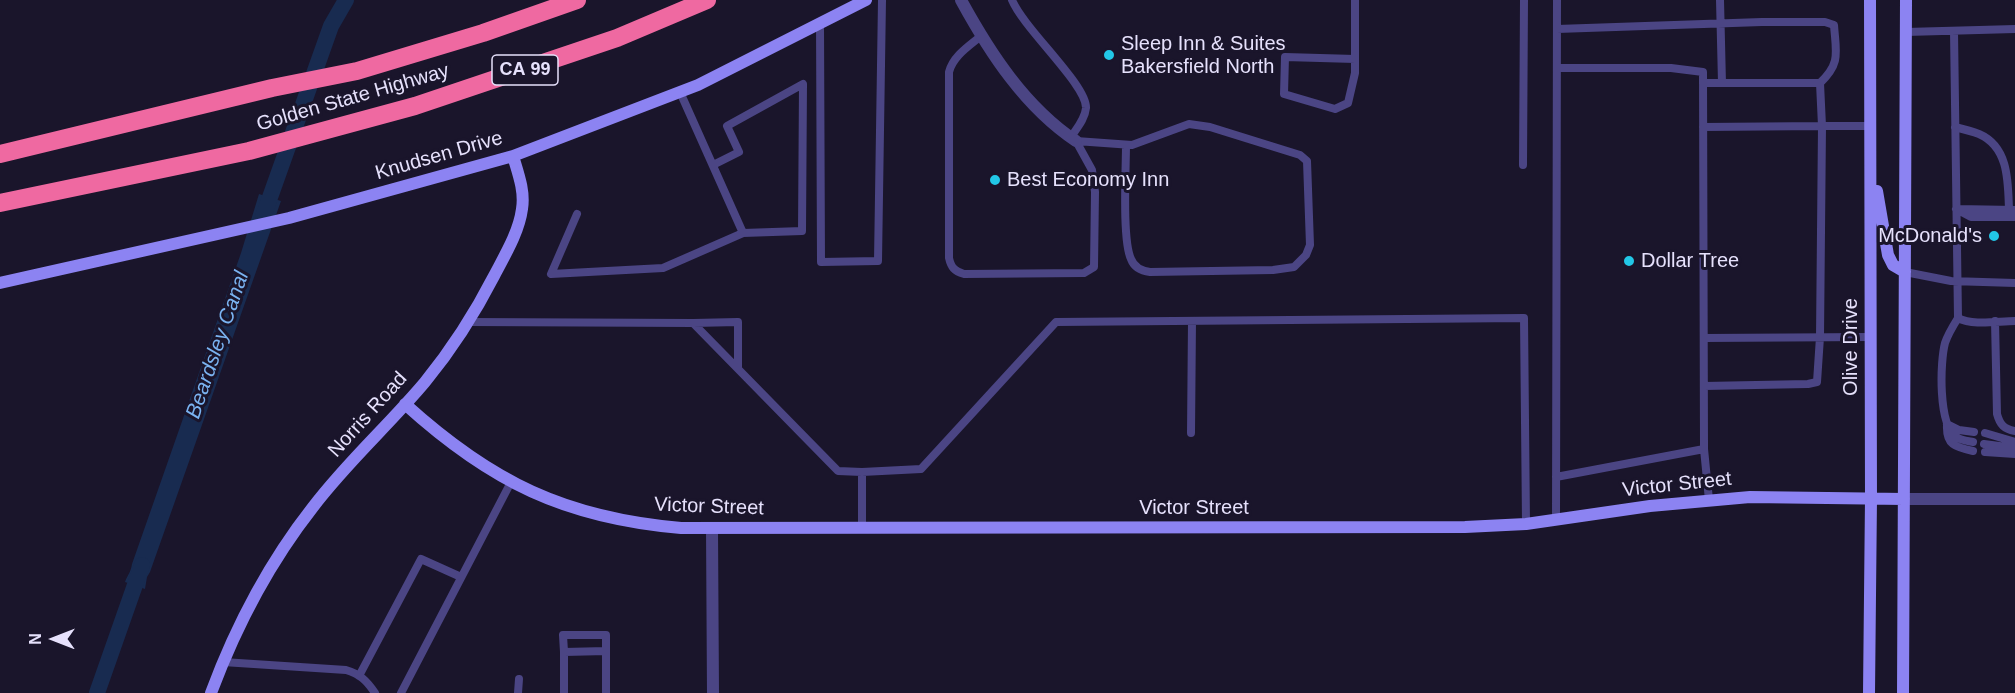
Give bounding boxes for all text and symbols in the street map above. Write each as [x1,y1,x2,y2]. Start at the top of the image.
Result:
place label: Sleep Inn & Suites Bakersfield North [1121,32,1286,79]
marker: Sleep Inn & Suites Bakersfield North [1102,48,1116,62]
road number: CA 99 [492,55,558,85]
street label: Golden State Highway [254,59,452,137]
street label: Knudsen Drive [373,126,505,186]
place label: Best Economy Inn [1007,168,1169,192]
marker: Best Economy Inn [988,173,1002,187]
place label: McDonald's [1878,224,1982,248]
marker: McDonald's [1987,229,2001,243]
place label: Dollar Tree [1641,249,1739,273]
marker: Dollar Tree [1622,254,1636,268]
water label: Beardsley Canal [181,268,255,422]
street label: Olive Drive [1839,298,1863,396]
street label: Norris Road [323,367,413,463]
street label: Victor Street [1621,467,1733,503]
street label: Victor Street [654,493,764,521]
street label: Victor Street [1139,496,1249,520]
north arrow [24,609,84,669]
text: N [27,633,44,645]

